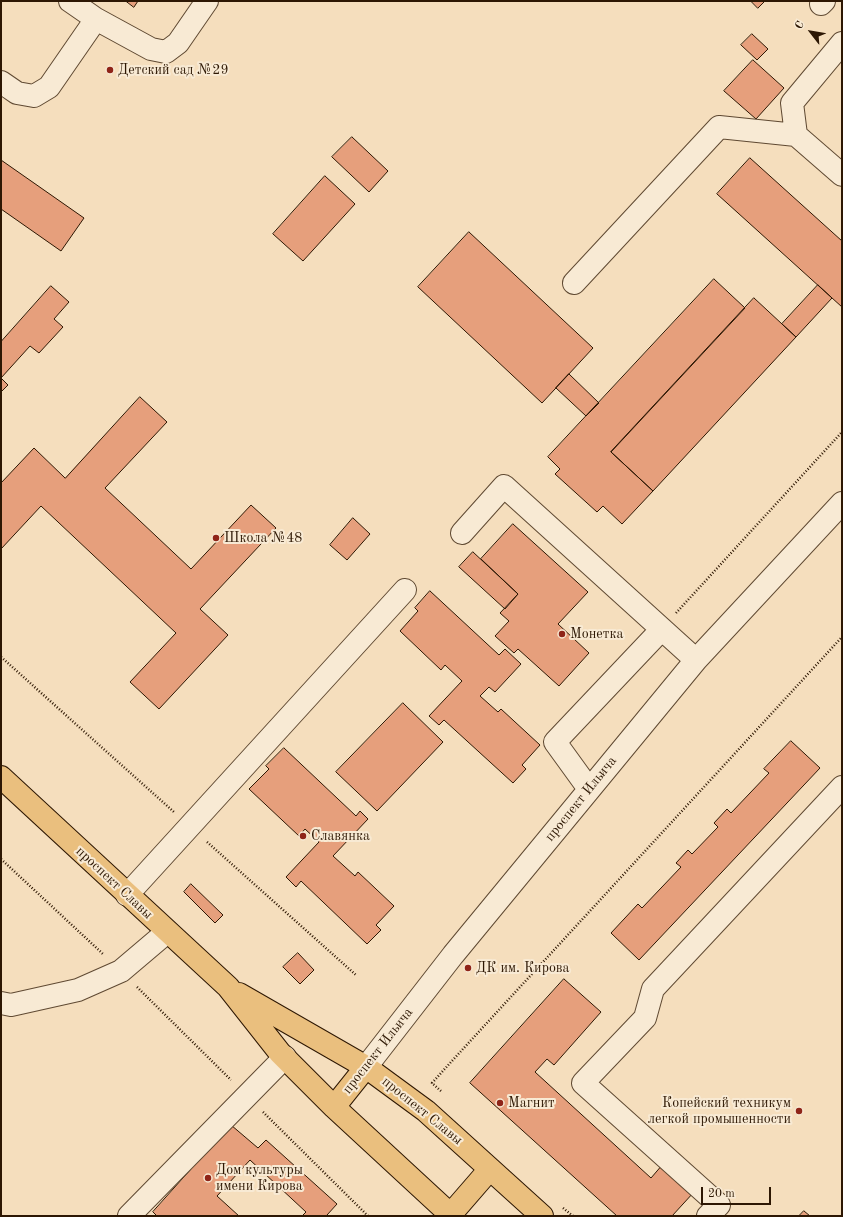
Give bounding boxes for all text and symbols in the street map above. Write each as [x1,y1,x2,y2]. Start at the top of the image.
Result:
north arrow [791,12,831,52]
text: С [794,20,807,32]
place label: Детский сад №29 [118,62,229,78]
marker: Детский сад №29 [105,65,115,75]
place label: Школа №48 [224,530,302,546]
marker: Школа №48 [211,533,221,543]
place label: Монетка [570,626,623,642]
marker: Монетка [557,629,567,639]
street label: проспект Ильича [542,753,620,845]
place label: Славянка [311,828,370,844]
marker: Славянка [298,831,308,841]
street label: проспект Славы [72,843,156,923]
place label: ДК им. Кирова [476,960,569,976]
marker: ДК им. Кирова [463,963,473,973]
street label: проспект Ильича [339,1005,417,1097]
street label: проспект Славы [378,1073,466,1149]
place label: Магнит [508,1095,555,1111]
place label: Копейский техникум легкой промышенности [648,1095,791,1128]
marker: Магнит [495,1098,505,1108]
marker: Копейский техникум легкой промышенности [794,1106,804,1116]
place label: Дом культуры имени Кирова [216,1162,303,1194]
marker: Дом культуры имени Кирова [203,1173,213,1183]
scale bar [703,1179,773,1205]
text: 20 m [708,1188,735,1200]

